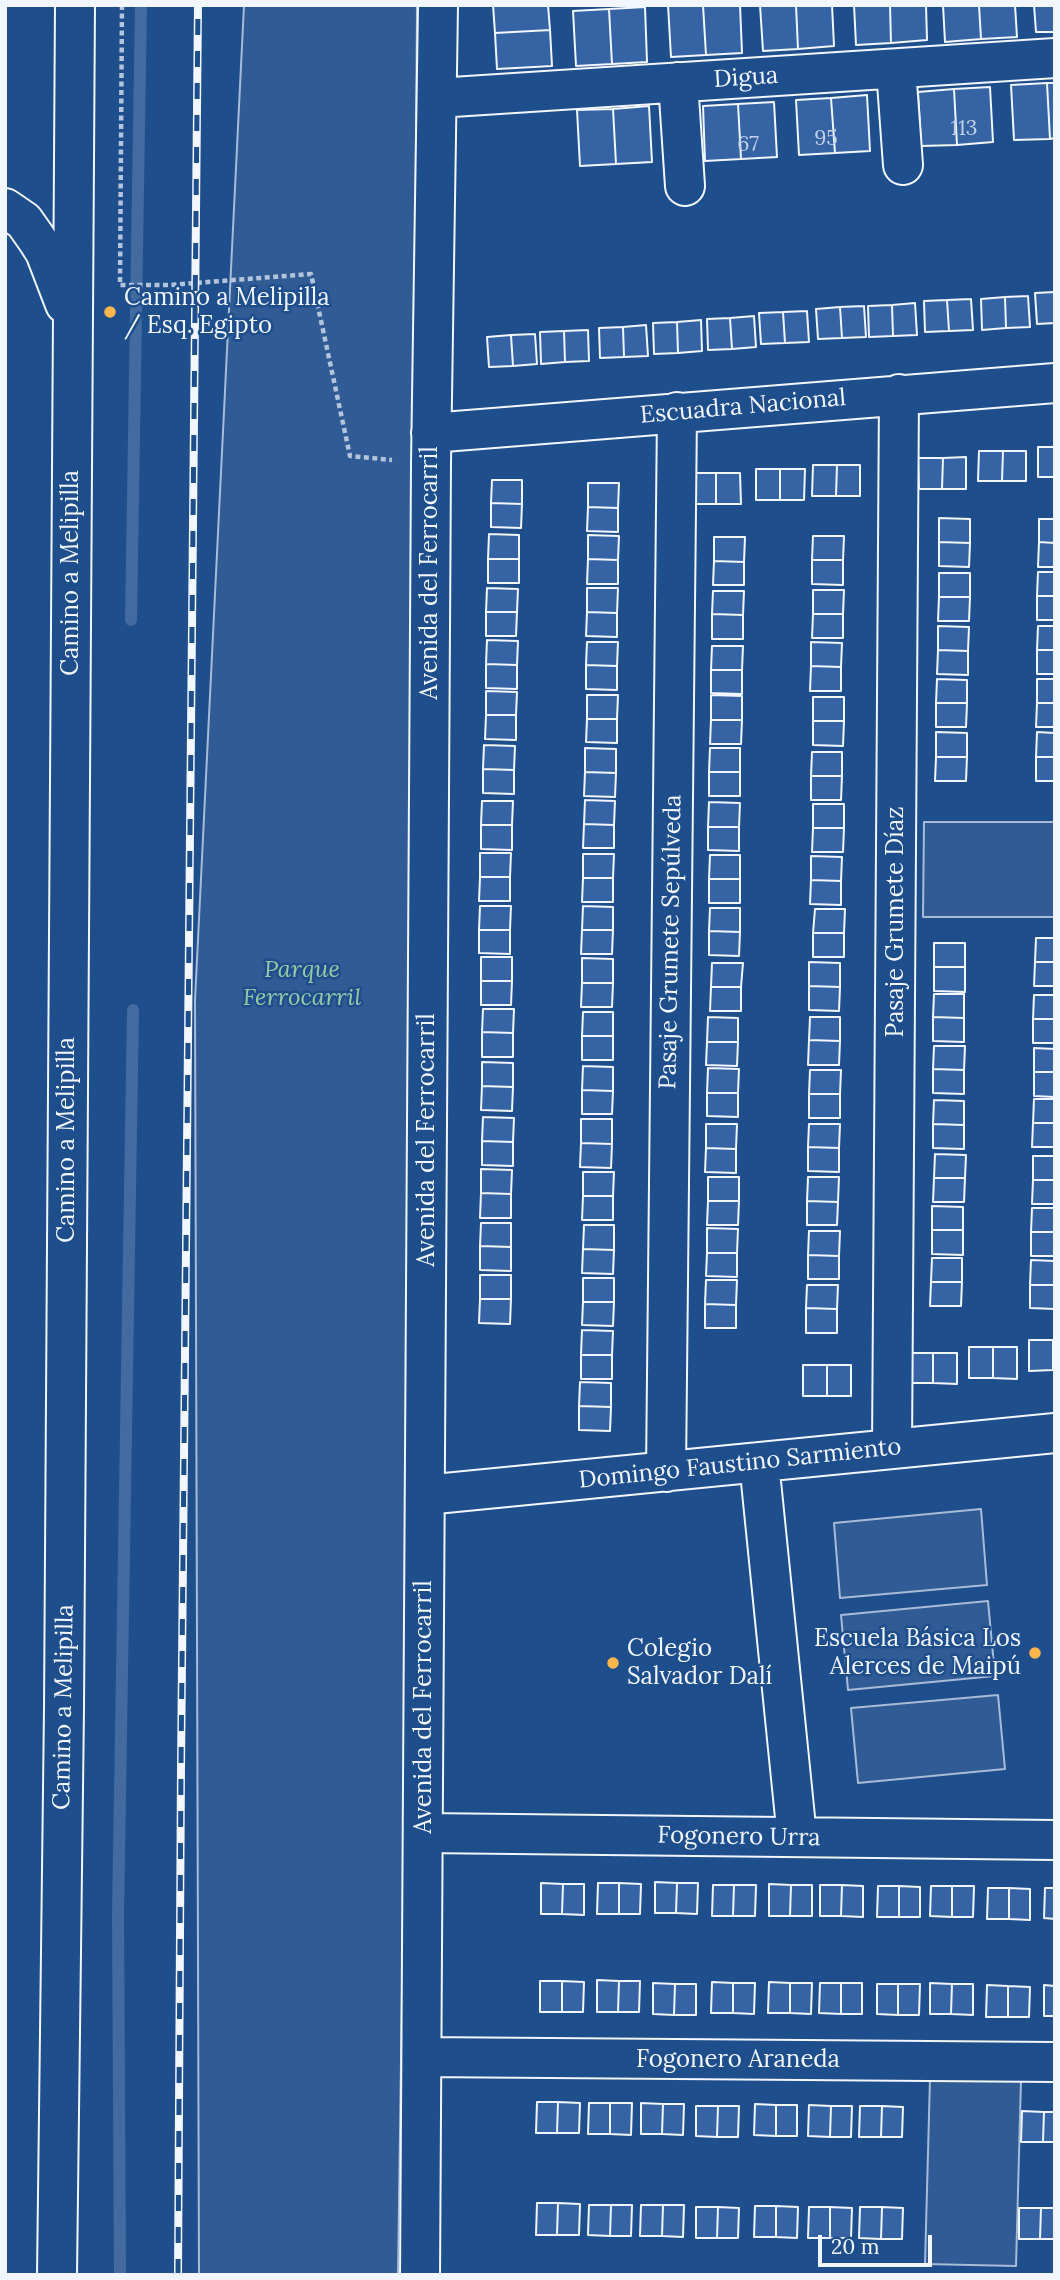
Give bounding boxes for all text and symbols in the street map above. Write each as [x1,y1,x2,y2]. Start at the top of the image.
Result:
street label: Digua [713,61,779,95]
house number: 113 [951,116,977,142]
house number: 95 [814,126,838,152]
house number: 67 [737,132,759,158]
place label: Camino a Melipilla / Esq. Egipto [124,284,330,340]
marker: Camino a Melipilla / Esq. Egipto [102,304,118,320]
street label: Escuadra Nacional [639,384,847,430]
street label: Avenida del Ferrocarril [416,446,444,700]
street label: Camino a Melipilla [57,470,85,676]
street label: Pasaje Grumete Sepúlveda [654,794,688,1090]
street label: Pasaje Grumete Díaz [882,807,910,1037]
park label: Parque Ferrocarril [243,956,361,1012]
street label: Avenida del Ferrocarril [413,1013,441,1267]
street label: Camino a Melipilla [53,1037,81,1243]
street label: Domingo Faustino Sarmiento [577,1433,903,1495]
street label: Avenida del Ferrocarril [410,1580,438,1834]
street label: Camino a Melipilla [48,1604,80,1810]
place label: Escuela Básica Los Alerces de Maipú [814,1625,1021,1681]
place label: Colegio Salvador Dalí [627,1635,772,1691]
marker: Escuela Básica Los Alerces de Maipú [1027,1645,1043,1661]
marker: Colegio Salvador Dalí [605,1655,621,1671]
street label: Fogonero Urra [657,1821,821,1853]
street label: Fogonero Araneda [636,2046,840,2074]
scale bar [822,2220,936,2264]
text: 20 m [831,2233,880,2260]

